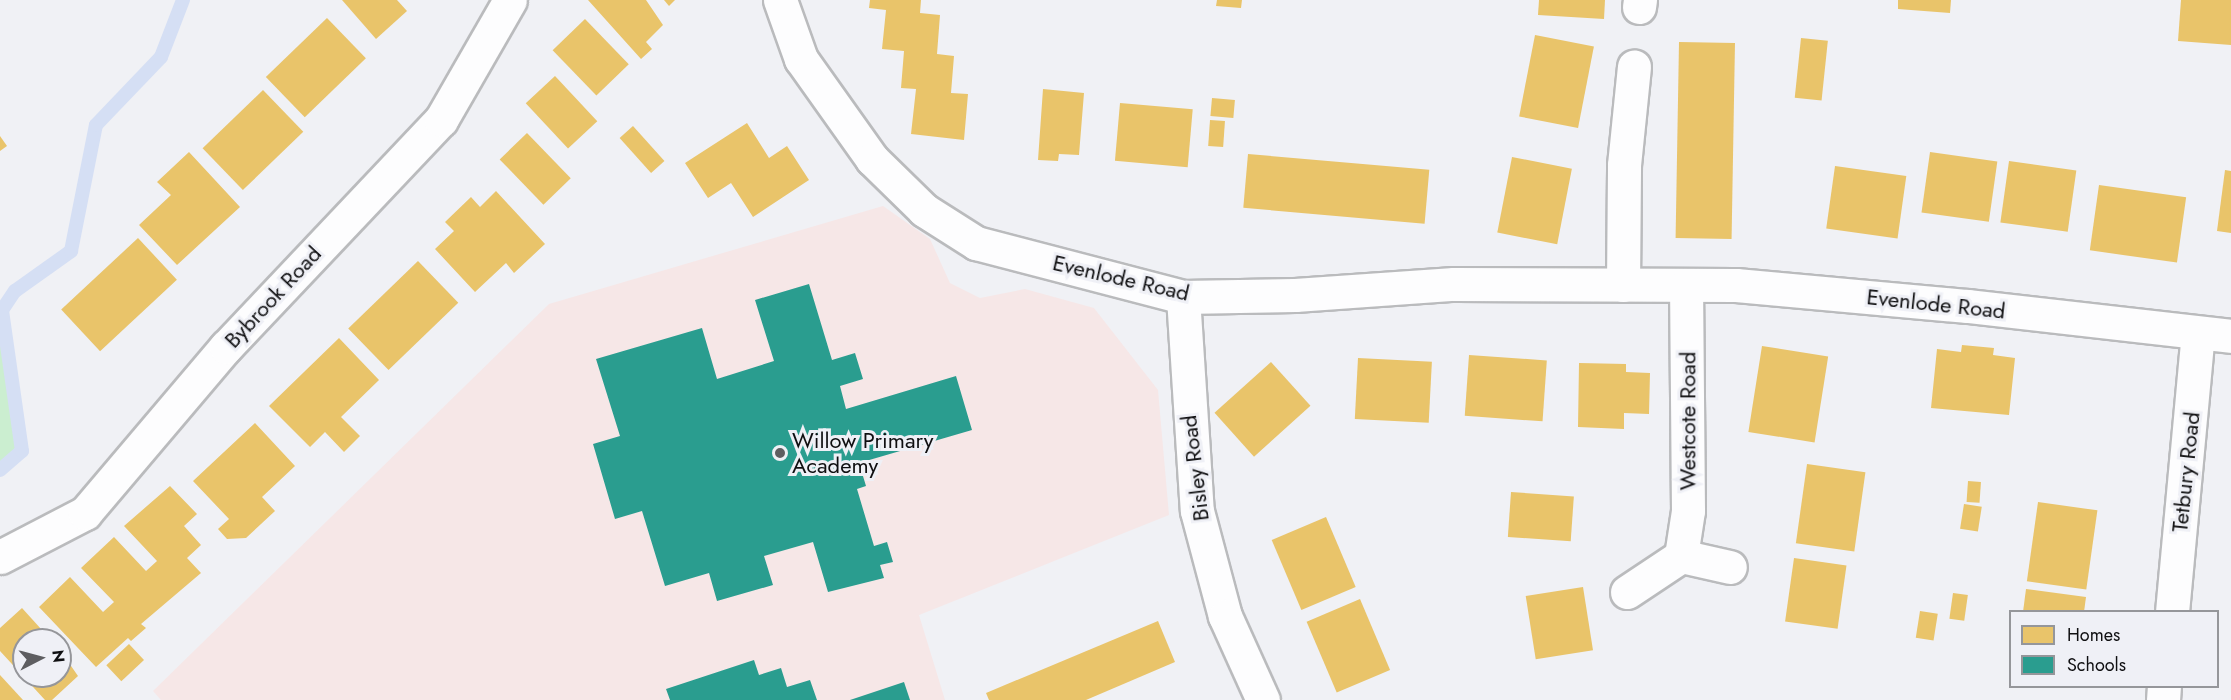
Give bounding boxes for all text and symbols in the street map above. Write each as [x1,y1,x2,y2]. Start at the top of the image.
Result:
street label: Bybrook Road [219,241,327,353]
street label: Evenlode Road [1050,249,1192,307]
street label: Evenlode Road [1865,284,2007,324]
street label: Westcote Road [1675,352,1701,490]
street label: Tetbury Road [2167,411,2205,533]
street label: Bisley Road [1175,413,1215,523]
place label: Willow Primary Academy [792,427,933,478]
marker: Willow Primary Academy [773,446,787,460]
legend [2009,610,2219,688]
text: Homes [2067,622,2120,648]
north arrow [12,628,72,688]
text: N [46,649,71,664]
text: Schools [2067,652,2126,678]

